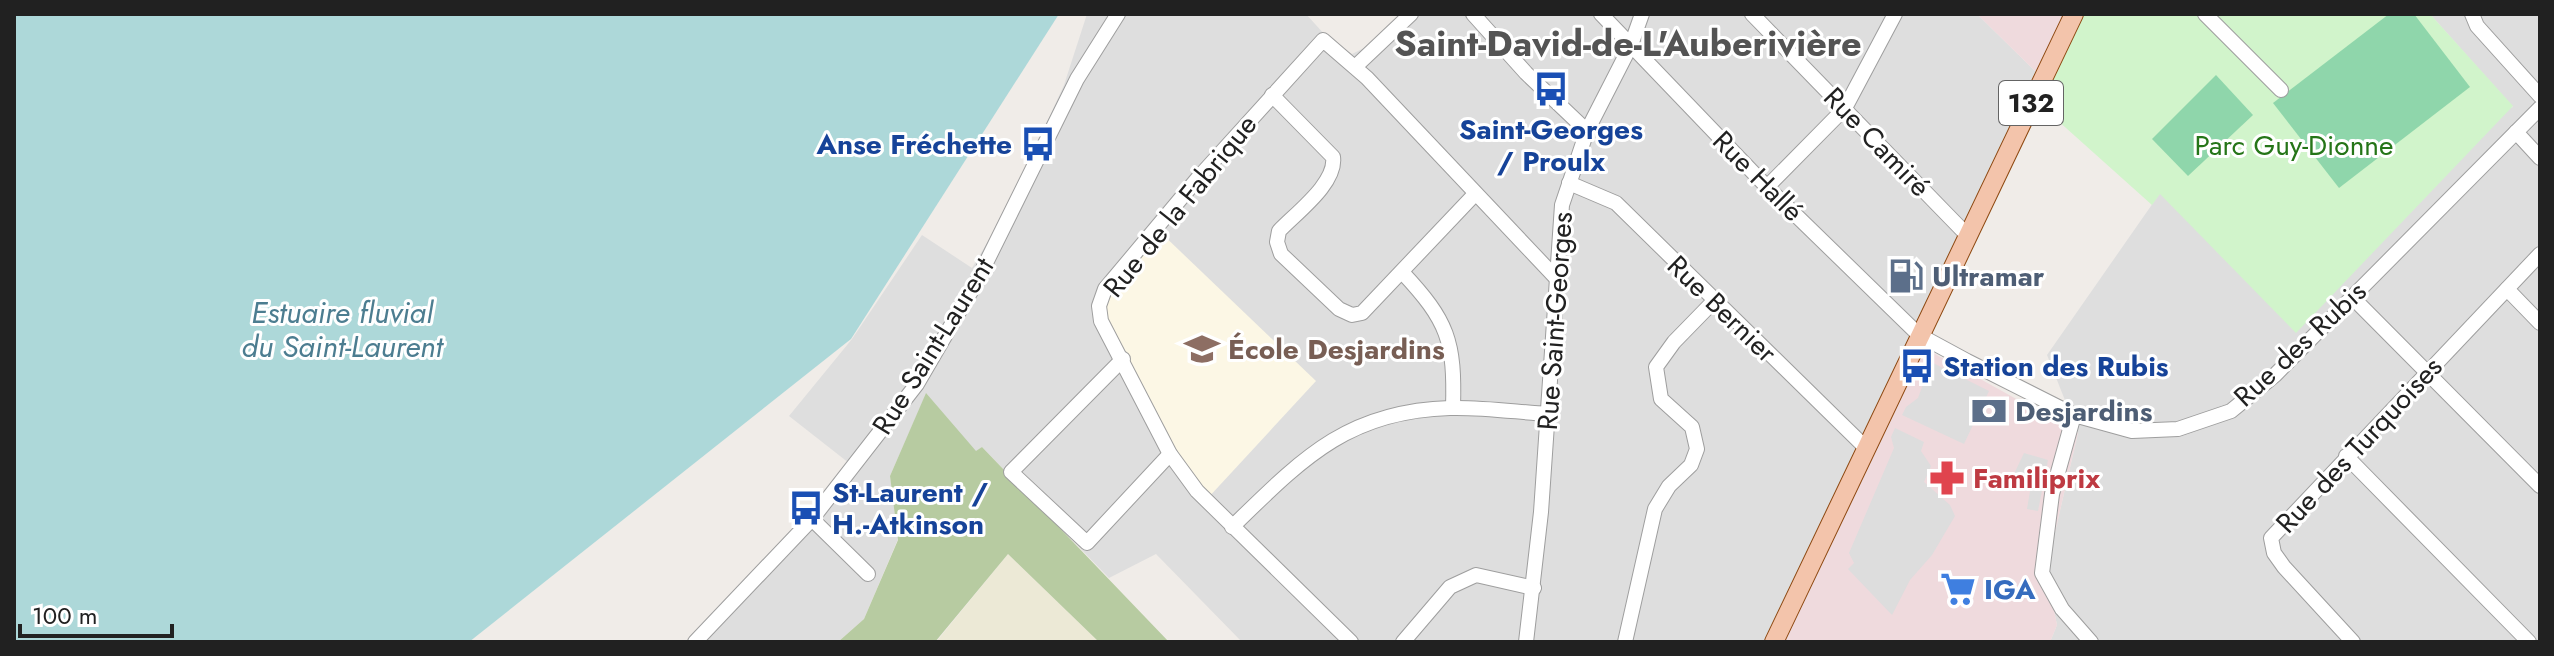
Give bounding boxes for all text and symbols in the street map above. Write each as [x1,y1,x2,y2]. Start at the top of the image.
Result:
district label: Saint-David-de-L'Auberivière [1394,17,1862,69]
bus stop icon: Saint-Georges / Proulx [1532,70,1570,108]
street label: Rue Camiré [1814,78,1940,206]
road number: 132 [1999,81,2063,125]
street label: Rue de la Fabrique [1093,106,1267,306]
place label: Saint-Georges / Proulx [1459,109,1643,182]
street label: Rue Hallé [1703,121,1813,231]
place label: Anse Fréchette [815,124,1012,165]
bus stop icon: Anse Fréchette [1019,125,1057,163]
park label: Parc Guy-Dionne [2195,125,2393,166]
street label: Rue Saint-Georges [1527,210,1583,432]
street label: Rue Bernier [1658,246,1786,372]
street label: Rue Saint-Laurent [862,249,1004,443]
place label: Ultramar [1932,256,2045,297]
fuel station icon: Ultramar [1887,257,1925,295]
street label: Rue des Rubis [2225,272,2375,416]
water label: Estuaire fluvial du Saint-Laurent [241,291,445,368]
place label: École Desjardins [1228,329,1445,370]
school or university icon: École Desjardins [1183,330,1221,368]
place label: Station des Rubis [1943,346,2169,387]
bus stop icon: Station des Rubis [1898,347,1936,385]
street label: Rue des Turquoises [2266,348,2452,542]
place label: Desjardins [2015,391,2153,432]
bank icon: Desjardins [1970,392,2008,430]
place label: Familiprix [1973,458,2100,499]
pharmacy icon: Familiprix [1928,459,1966,497]
place label: St-Laurent / H.-Atkinson [832,472,988,545]
bus stop icon: St-Laurent / H.-Atkinson [787,489,825,527]
place label: IGA [1984,569,2036,610]
supermarket icon: IGA [1939,570,1977,608]
scale bar [20,588,172,638]
text: 100 m [32,598,98,633]

